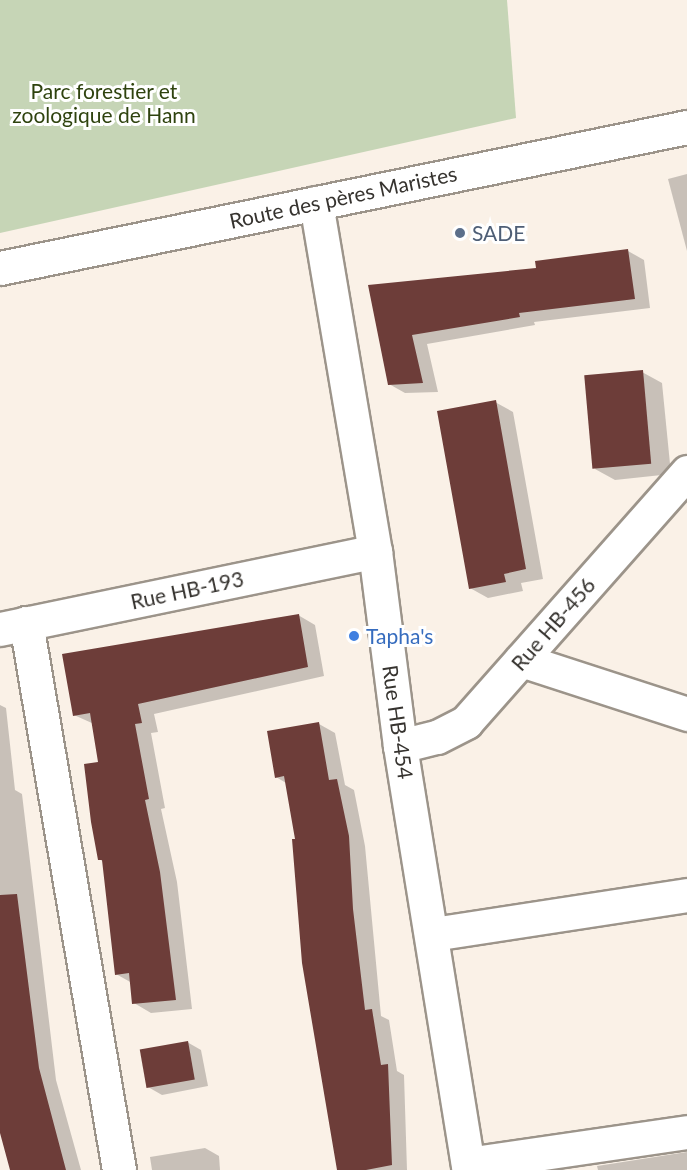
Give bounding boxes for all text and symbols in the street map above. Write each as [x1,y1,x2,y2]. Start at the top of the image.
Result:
park label: Parc forestier et zoologique de Hann [12,78,196,128]
street label: Route des pères Maristes [227,161,459,233]
place label: SADE [472,220,525,246]
marker: SADE [453,226,467,240]
street label: Rue HB-193 [128,566,246,614]
street label: Rue HB-456 [506,572,600,676]
place label: Tapha's [366,623,433,649]
marker: Tapha's [347,629,361,643]
street label: Rue HB-454 [378,663,418,781]

